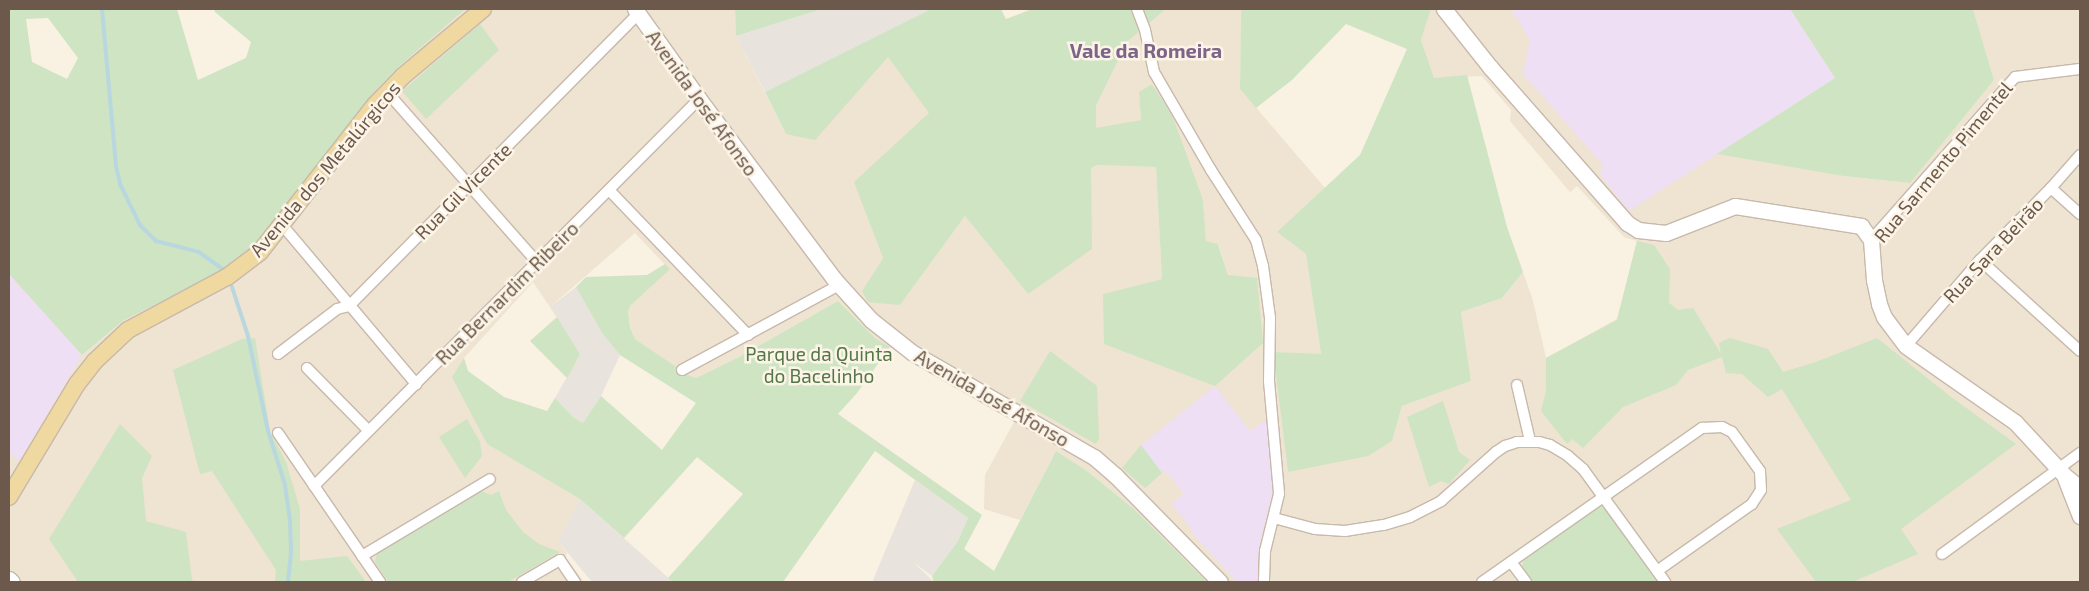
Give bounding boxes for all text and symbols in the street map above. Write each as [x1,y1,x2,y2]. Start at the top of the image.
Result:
street label: Avenida José Afonso [641,25,763,181]
district label: Vale da Romeira [1070,38,1222,62]
street label: Avenida dos Metalúrgicos [245,77,405,261]
street label: Rua Sarmento Pimentel [1869,77,2017,247]
street label: Rua Gil Vicente [410,138,516,244]
street label: Rua Sara Beirão [1938,192,2048,308]
street label: Rua Bernardim Ribeiro [431,217,583,369]
park label: Parque da Quinta do Bacelinho [745,343,893,387]
street label: Avenida José Afonso [910,344,1074,452]

